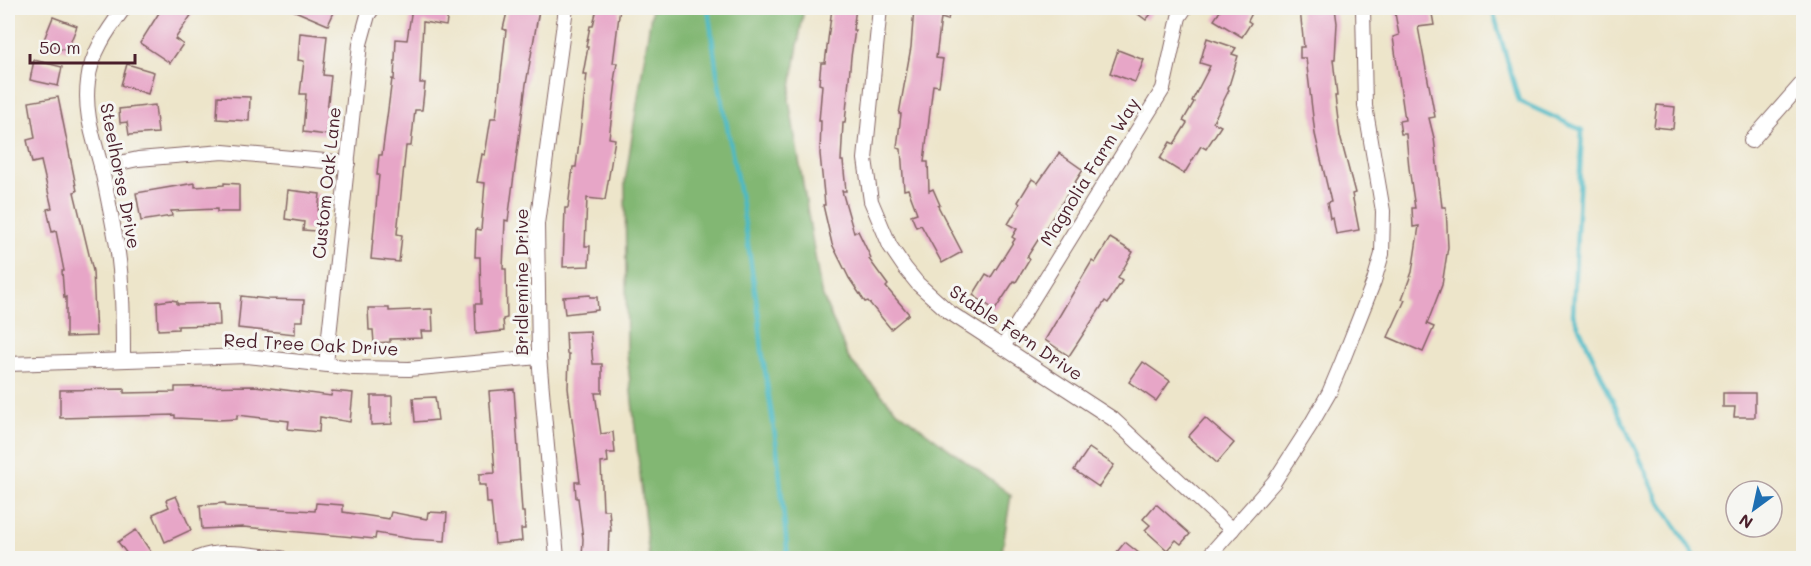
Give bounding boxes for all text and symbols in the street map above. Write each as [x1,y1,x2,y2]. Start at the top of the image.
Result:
scale bar [30,27,135,65]
text: 50 m [39,35,81,59]
street label: Magnolia Farm Way [1034,93,1145,250]
street label: Steelhorse Drive [95,101,147,251]
street label: Custom Oak Lane [306,106,346,260]
street label: Bridlemine Drive [509,208,533,356]
street label: Stable Fern Drive [945,279,1088,386]
street label: Red Tree Oak Drive [223,327,399,361]
north arrow [1724,479,1784,539]
text: N [1735,510,1756,534]

